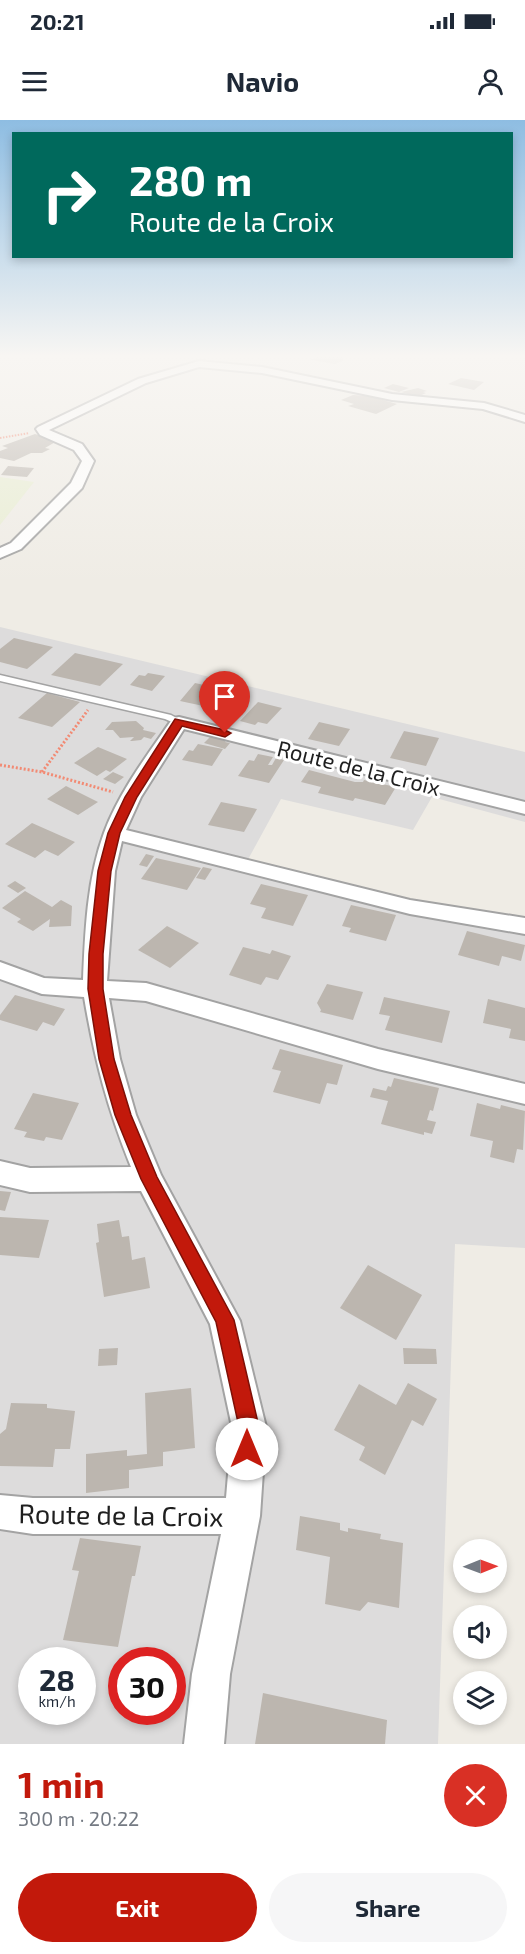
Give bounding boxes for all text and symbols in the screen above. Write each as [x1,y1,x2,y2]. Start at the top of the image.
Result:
text: 20:21 [30,8,85,34]
icon: menu [18,65,51,98]
text: Navio [226,65,299,97]
icon: person [474,65,507,98]
text: 280 m [129,154,252,204]
icon: right [30,156,108,234]
text: Route de la Croix [129,205,334,237]
pin [199,671,250,733]
icon: arrive [208,680,241,713]
street label: Route de la Croix [275,734,444,800]
position arrow [215,1417,279,1481]
street label: Route de la Croix [18,1496,224,1532]
north arrow [453,1539,507,1593]
map controls [453,1539,507,1725]
button: sound [453,1605,507,1659]
speed limit sign: 30 [108,1647,186,1725]
text: 28 [39,1661,75,1697]
button: layers [453,1671,507,1725]
text: km/h [38,1692,76,1710]
text: 1 min [18,1762,105,1805]
button: close [444,1764,507,1827]
text: 300 m · 20:22 [18,1806,139,1830]
button: Exit [18,1873,257,1942]
button: Share [269,1873,507,1942]

